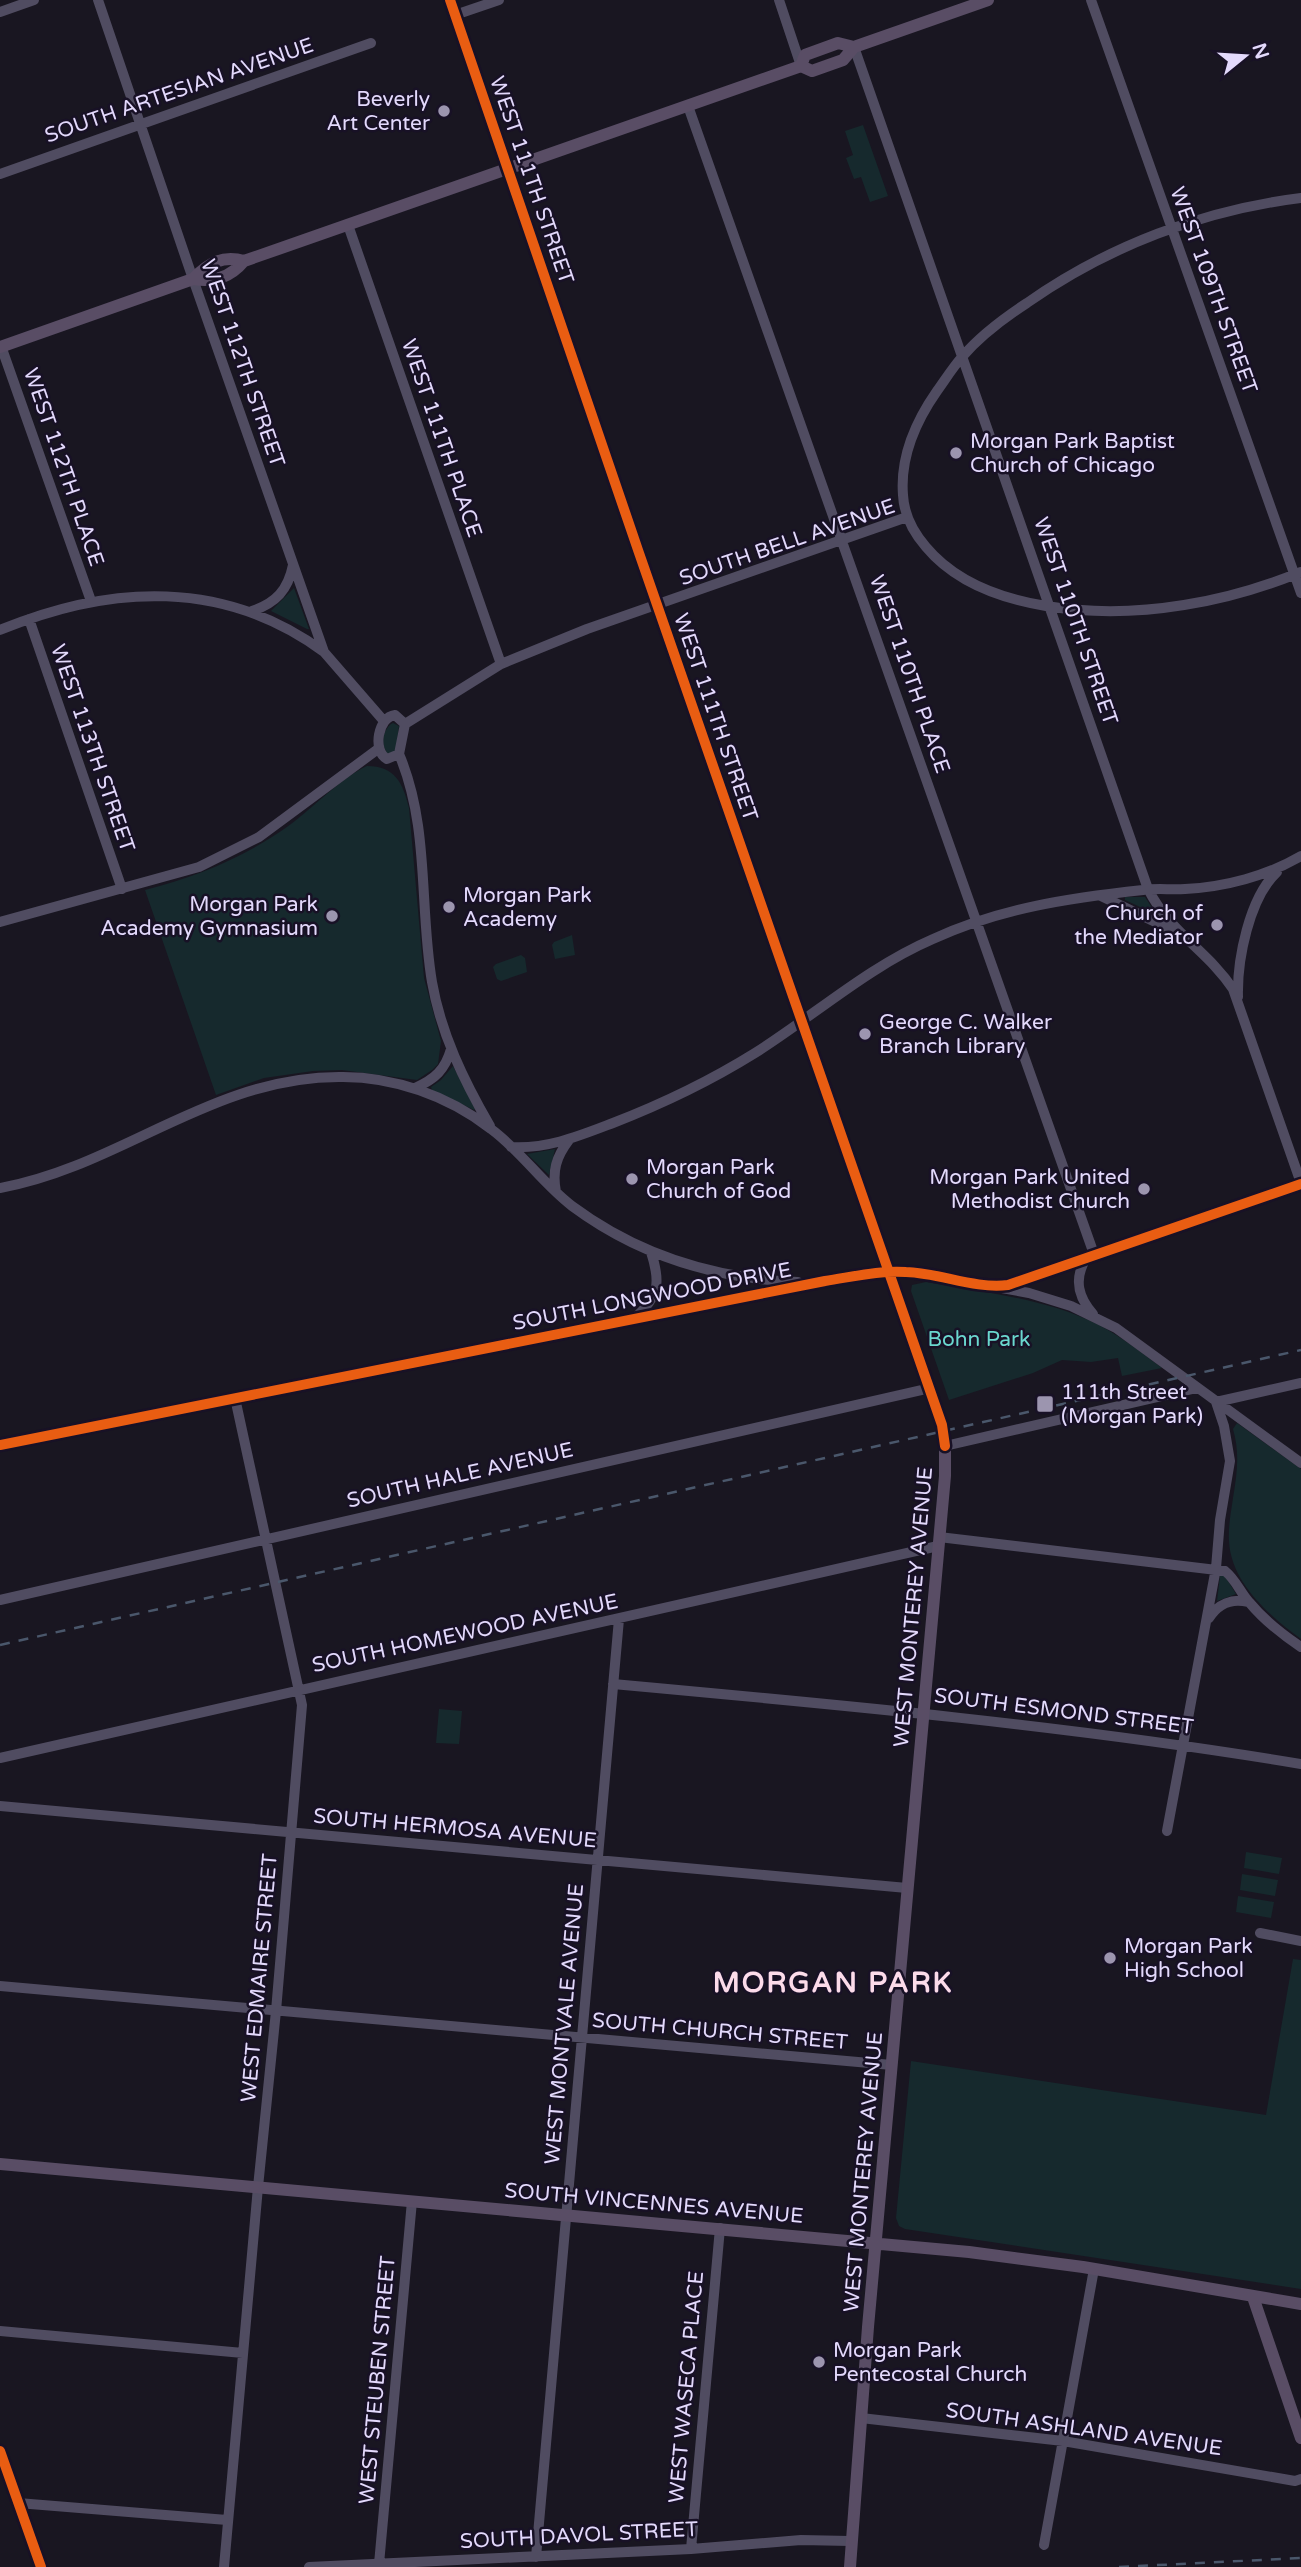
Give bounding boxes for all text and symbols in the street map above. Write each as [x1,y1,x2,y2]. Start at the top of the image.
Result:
north arrow [1210,21,1280,91]
street label: SOUTH ARTESIAN AVENUE [41,33,317,148]
text: N [1247,40,1273,62]
street label: WEST 111TH STREET [484,73,579,288]
place label: Beverly Art Center [326,87,430,136]
marker: Beverly Art Center [436,103,452,119]
street label: WEST 109TH STREET [1164,183,1263,397]
street label: WEST 112TH STREET [195,256,290,471]
street label: WEST 111TH PLACE [396,336,487,540]
street label: WEST 112TH PLACE [18,365,109,569]
place label: Morgan Park Baptist Church of Chicago [970,429,1175,478]
marker: Morgan Park Baptist Church of Chicago [948,445,964,461]
street label: SOUTH BELL AVENUE [676,494,898,591]
street label: WEST 110TH STREET [1028,514,1123,729]
street label: WEST 110TH PLACE [864,572,955,776]
street label: WEST 111TH STREET [668,610,763,825]
street label: WEST 113TH STREET [45,641,140,856]
place label: Morgan Park Academy [463,883,592,932]
place label: Morgan Park Academy Gymnasium [100,892,318,941]
marker: Morgan Park Academy [441,899,457,915]
place label: Church of the Mediator [1074,901,1203,950]
marker: Morgan Park Academy Gymnasium [324,908,340,924]
marker: Church of the Mediator [1209,917,1225,933]
place label: George C. Walker Branch Library [879,1010,1052,1059]
marker: George C. Walker Branch Library [857,1026,873,1042]
place label: Morgan Park Church of God [646,1155,791,1204]
place label: Morgan Park United Methodist Church [929,1165,1130,1214]
marker: Morgan Park Church of God [624,1171,640,1187]
marker: Morgan Park United Methodist Church [1136,1181,1152,1197]
street label: SOUTH LONGWOOD DRIVE [511,1257,793,1336]
park label: Bohn Park [927,1327,1031,1352]
place label: 111th Street (Morgan Park) [1061,1380,1203,1429]
marker: 111th Street (Morgan Park) [1035,1394,1055,1414]
street label: SOUTH HALE AVENUE [345,1437,576,1514]
street label: WEST MONTEREY AVENUE [889,1466,938,1748]
street label: SOUTH HOMEWOOD AVENUE [310,1589,620,1678]
street label: SOUTH ESMOND STREET [933,1683,1195,1740]
street label: SOUTH HERMOSA AVENUE [312,1804,598,1853]
street label: WEST EDMAIRE STREET [236,1853,283,2103]
street label: WEST MONTVALE AVENUE [540,1883,589,2166]
place label: Morgan Park High School [1124,1934,1253,1983]
marker: Morgan Park High School [1102,1950,1118,1966]
district label: MORGAN PARK [713,1966,953,2000]
street label: SOUTH CHURCH STREET [591,2008,849,2055]
street label: WEST MONTEREY AVENUE [839,2031,888,2313]
street label: SOUTH VINCENNES AVENUE [504,2178,804,2229]
street label: WEST STEUBEN STREET [354,2255,401,2505]
street label: WEST WASECA PLACE [664,2270,709,2504]
place label: Morgan Park Pentecostal Church [833,2338,1027,2387]
marker: Morgan Park Pentecostal Church [811,2354,827,2370]
street label: SOUTH ASHLAND AVENUE [944,2398,1224,2461]
street label: SOUTH DAVOL STREET [459,2517,699,2554]

